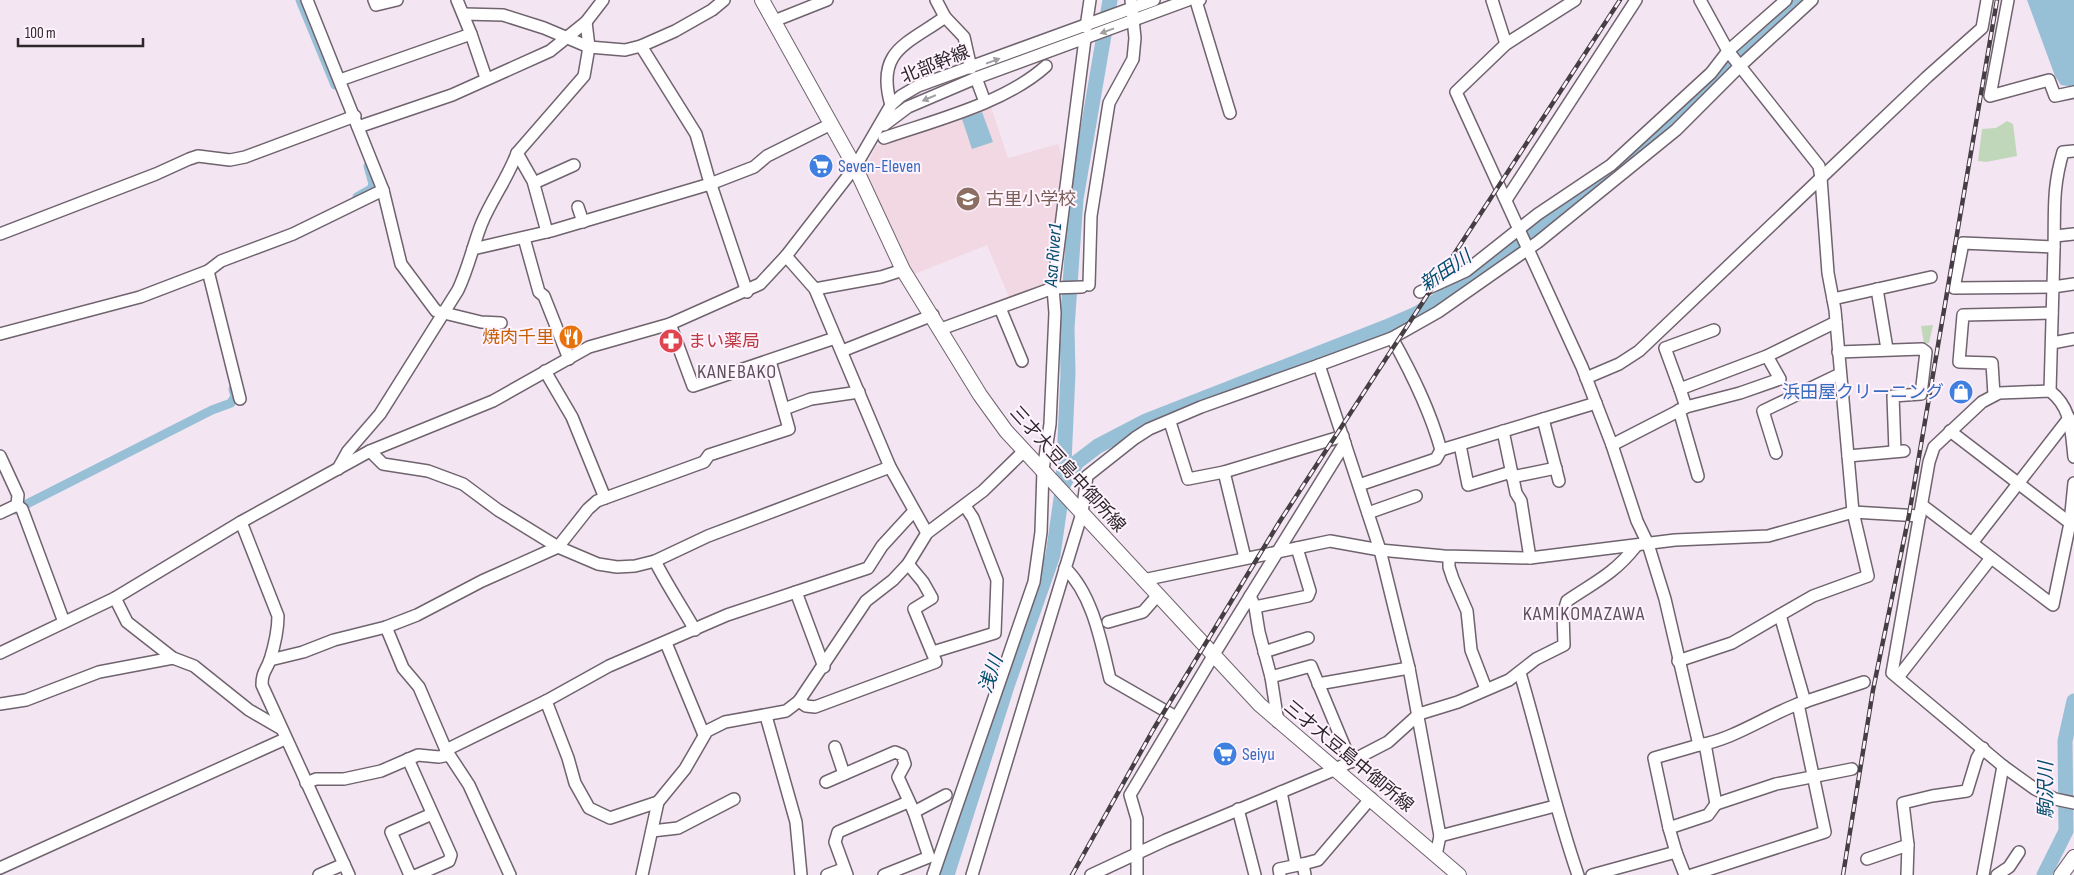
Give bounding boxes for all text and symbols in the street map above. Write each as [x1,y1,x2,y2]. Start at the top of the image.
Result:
scale bar [18,15,142,47]
text: 100 m [25,24,56,43]
one-way arrow [1099,28,1114,35]
street label: 北部幹線 [898,41,972,88]
one-way arrow [985,57,1000,64]
one-way arrow [922,94,937,102]
supermarket icon: Seven-Eleven [808,153,834,179]
place label: Seven-Eleven [838,156,921,177]
school or university icon: 古里小学校 [955,186,981,212]
place label: 古里小学校 [986,189,1076,210]
water label: Asa River1 [1040,222,1067,289]
water label: 新田川 [1416,245,1478,297]
restaurant icon: 焼肉千里 [558,324,584,350]
place label: 焼肉千里 [482,327,554,348]
pharmacy icon: まい薬局 [658,328,684,354]
place label: まい薬局 [688,331,760,352]
district label: KANEBAKO [697,360,777,384]
shop icon: 浜田屋クリーニング [1948,379,1974,405]
place label: 浜田屋クリーニング [1782,382,1944,403]
street label: 三才大豆島中御所線 [1006,402,1130,537]
district label: KAMIKOMAZAWA [1523,602,1645,626]
water label: 浅川 [974,651,1009,696]
street label: 三才大豆島中御所線 [1280,696,1417,816]
supermarket icon: Seiyu [1212,741,1238,767]
place label: Seiyu [1242,744,1275,765]
water label: 駒沢川 [2035,760,2058,819]

